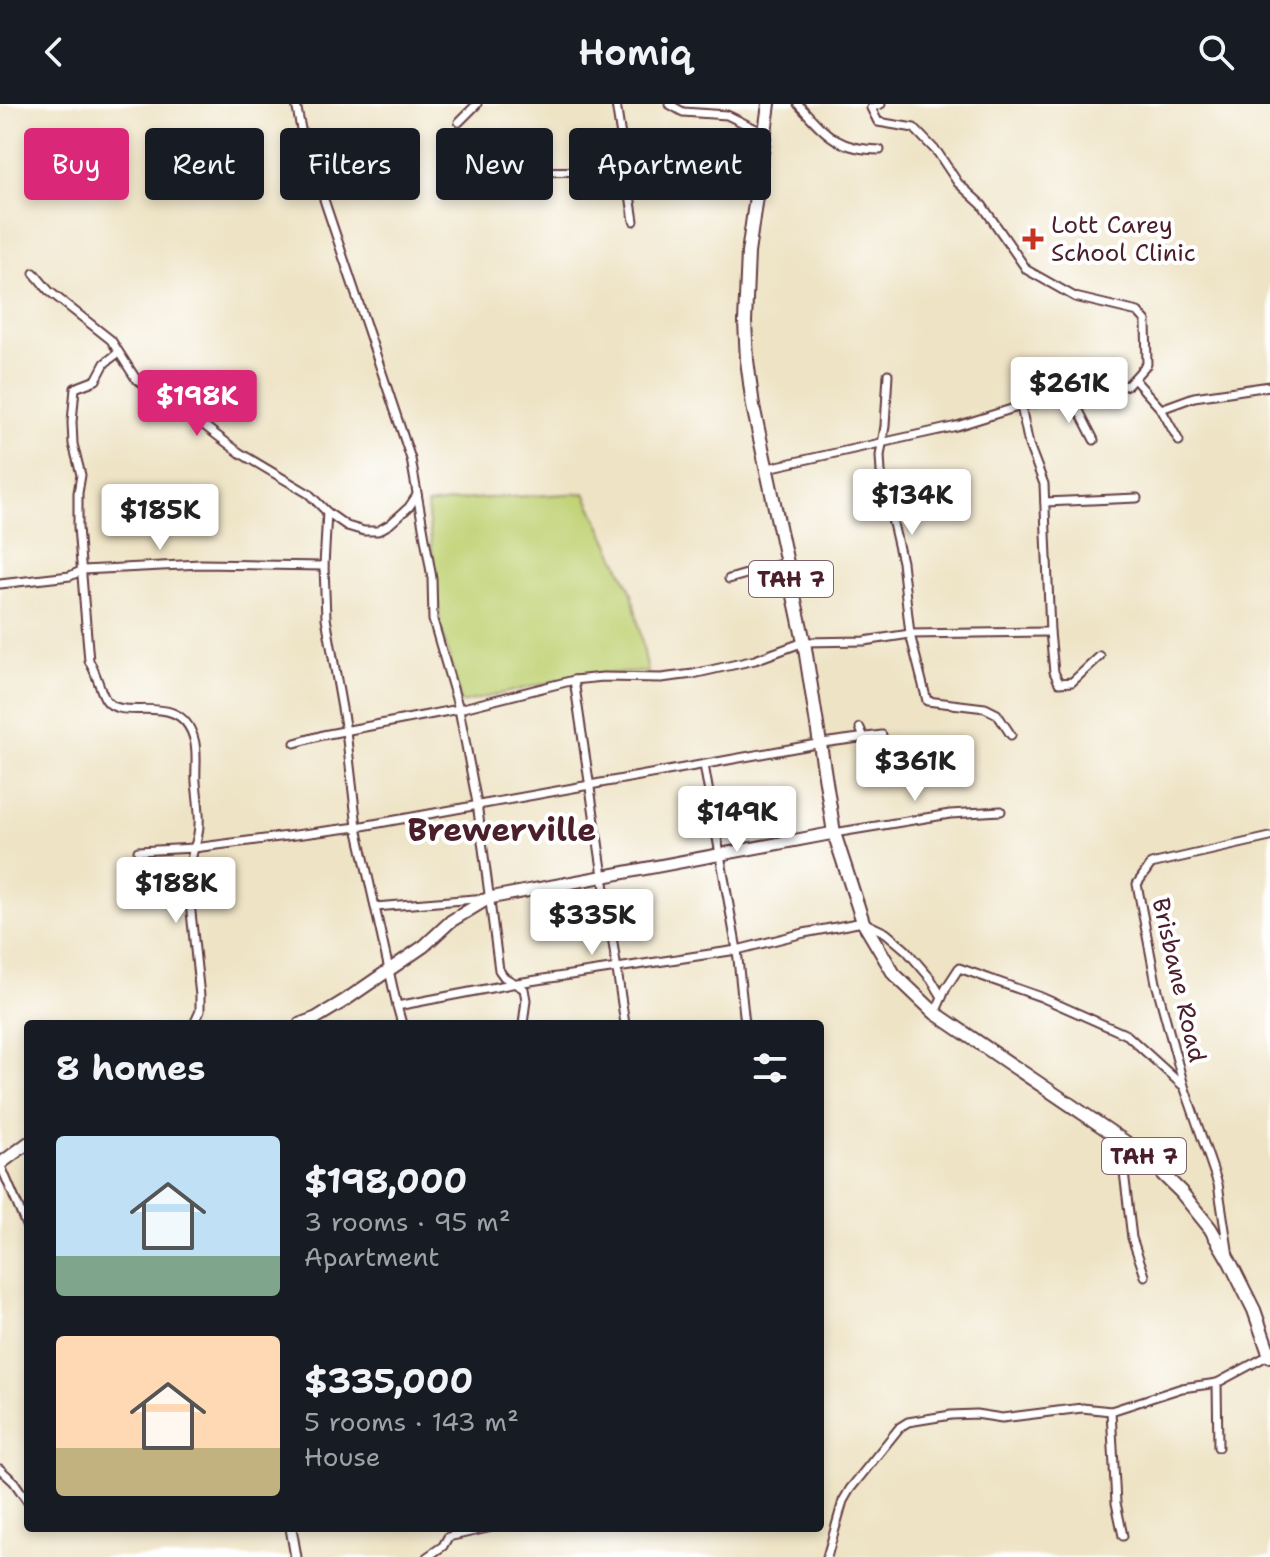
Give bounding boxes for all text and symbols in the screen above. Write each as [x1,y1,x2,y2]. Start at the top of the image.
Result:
text: Homiq [578,28,692,77]
icon: back [32,30,76,74]
icon: search [1194,30,1238,74]
chip: Buy [24,128,129,200]
chip: Rent [145,128,264,200]
chip: Filters [280,128,420,200]
chip: New [436,128,553,200]
chip: Apartment [569,128,771,200]
place label: Lott Carey School Clinic [1051,209,1196,269]
marker: Lott Carey School Clinic [1022,228,1044,250]
pin: $261K [1013,357,1125,425]
text: $261K [1029,365,1109,400]
pin: $198K [141,370,253,438]
text: $198K [156,378,238,413]
pin: $134K [856,469,968,537]
text: $134K [871,477,953,512]
pin: $185K [104,484,216,552]
text: $185K [120,492,200,527]
road number: TAH 7 [749,561,833,597]
pin: $361K [859,735,971,803]
text: $361K [874,743,956,778]
pin: $149K [681,786,793,854]
text: $149K [696,794,778,829]
district label: Brewerville [407,808,597,851]
pin: $188K [120,857,232,925]
text: $188K [134,865,218,900]
pin: $335K [536,889,648,957]
street label: Brisbane Road [1145,895,1213,1065]
text: $335K [548,897,636,932]
text: 8 homes [56,1045,205,1091]
icon: filters [748,1046,792,1090]
road number: TAH 7 [1102,1138,1186,1174]
text: $198,000 [304,1158,467,1204]
icon: home [120,1168,216,1264]
text: 3 rooms · 95 m² [304,1204,511,1239]
text: Apartment [304,1239,440,1274]
text: $335,000 [304,1358,473,1404]
icon: home [120,1368,216,1464]
text: 5 rooms · 143 m² [304,1404,519,1439]
text: House [304,1439,380,1474]

